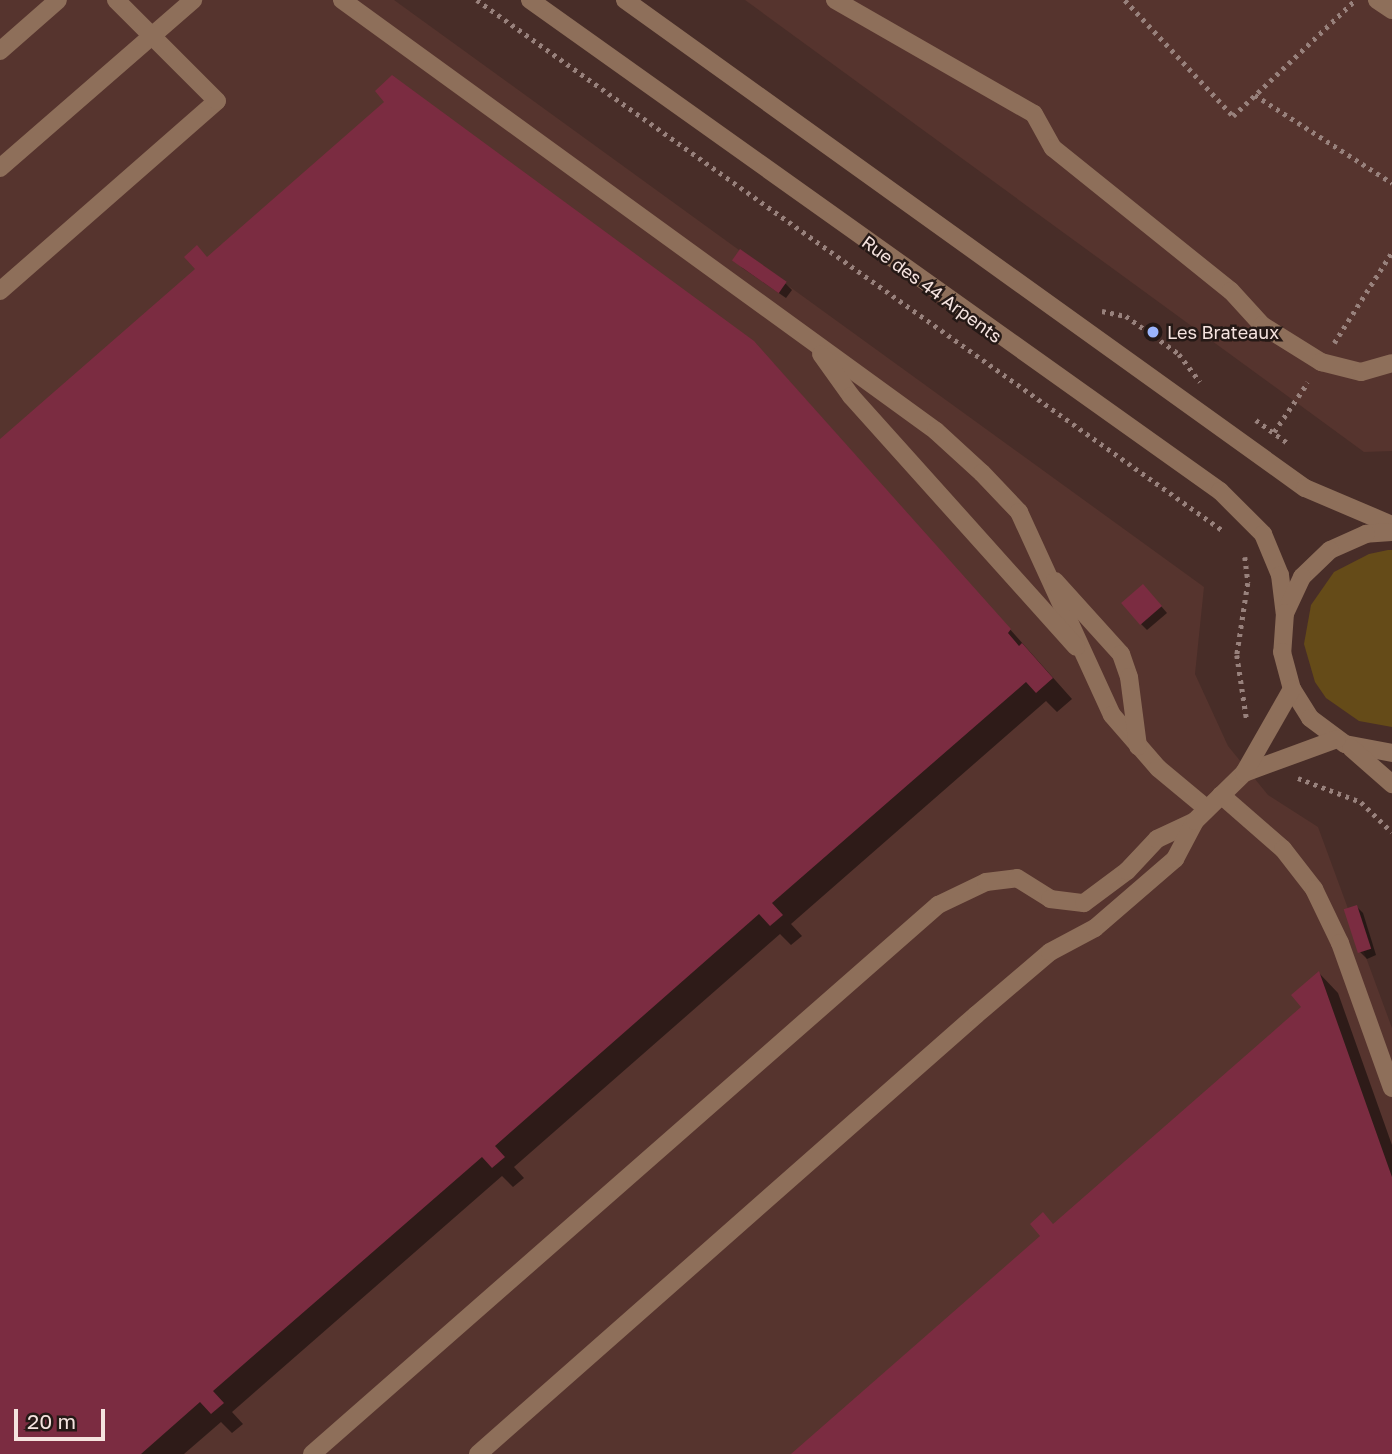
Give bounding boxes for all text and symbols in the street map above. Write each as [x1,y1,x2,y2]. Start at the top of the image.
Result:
street label: Rue des 44 Arpents [858,231,1006,347]
place label: Les Brateaux [1167,321,1279,343]
marker: Les Brateaux [1145,324,1161,340]
scale bar [18,1394,108,1438]
text: 20 m [27,1408,76,1434]

